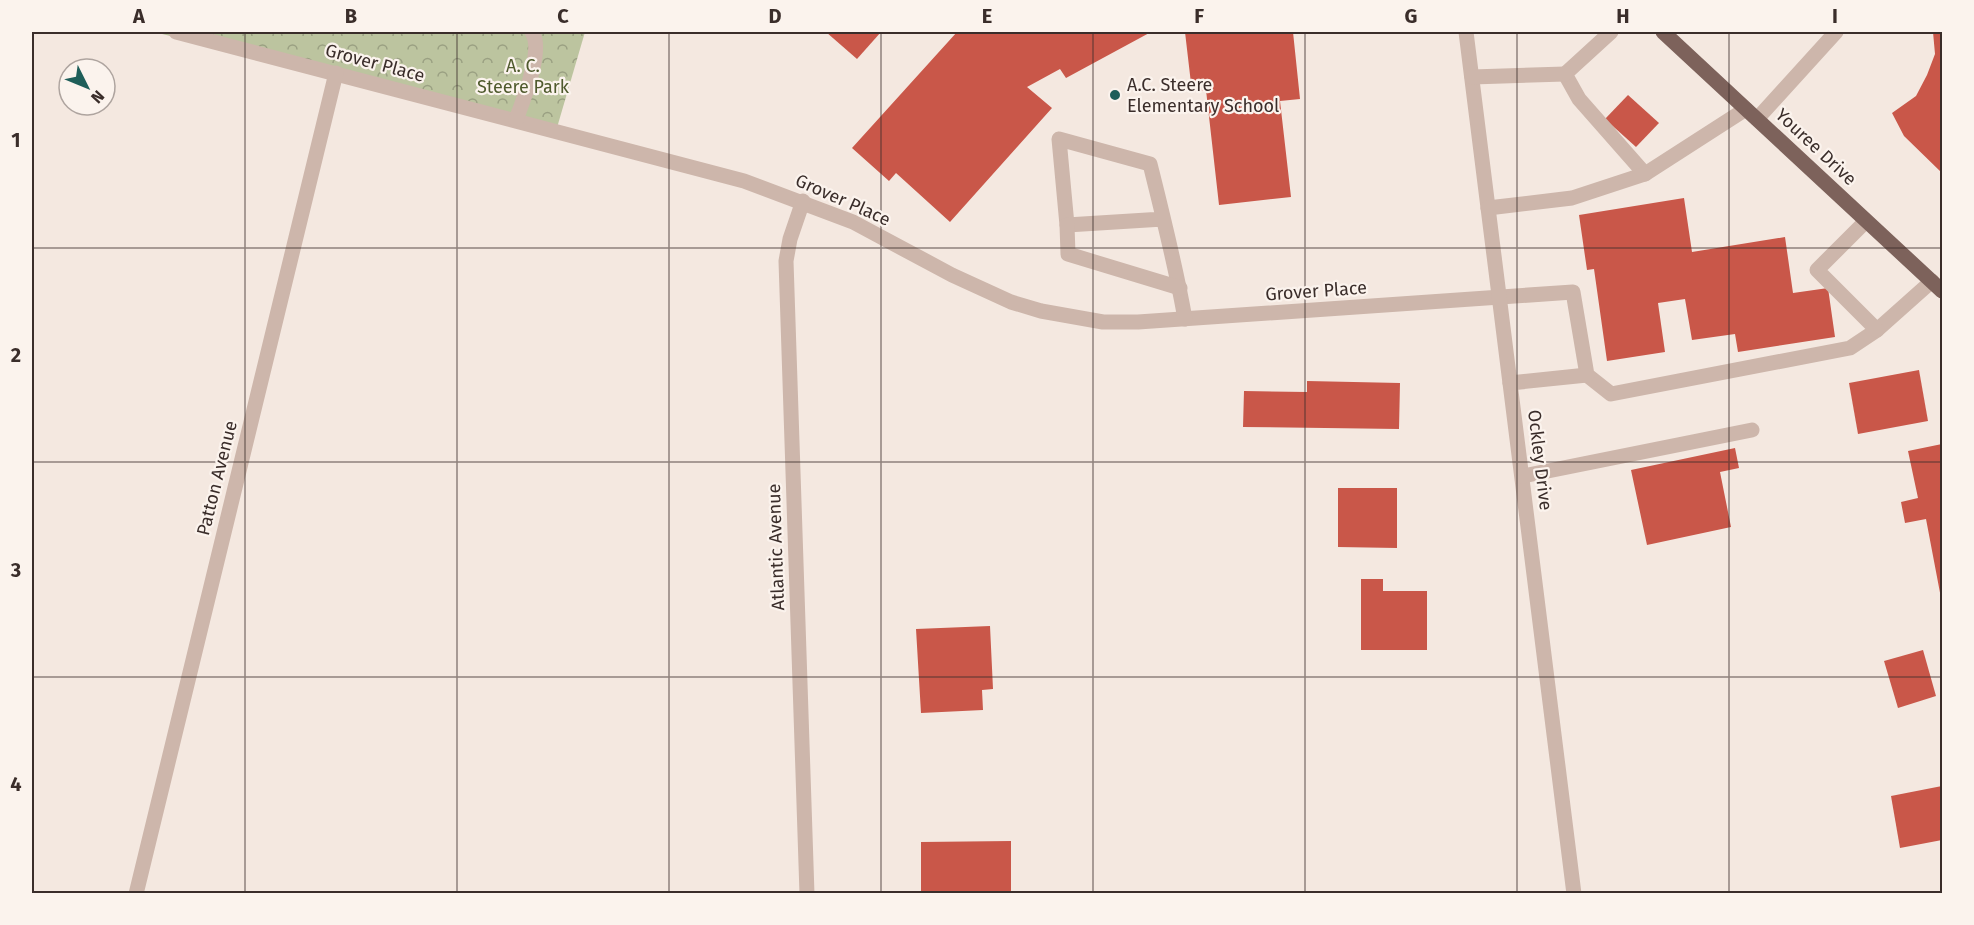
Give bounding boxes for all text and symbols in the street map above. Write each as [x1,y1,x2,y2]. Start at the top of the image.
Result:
text: A [132,4,146,28]
text: B [345,4,357,28]
text: C [557,4,569,28]
text: D [768,4,782,28]
text: E [982,4,992,28]
text: F [1194,4,1204,28]
text: G [1405,4,1417,28]
text: H [1616,4,1630,28]
text: I [1832,4,1838,28]
street label: Grover Place [323,39,427,87]
park label: A. C. Steere Park [477,55,570,98]
north arrow [57,57,117,117]
place label: A.C. Steere Elementary School [1127,74,1279,117]
text: N [87,87,108,107]
marker: A.C. Steere Elementary School [1108,88,1122,102]
street label: Youree Drive [1771,104,1861,190]
text: 1 [11,128,21,152]
street label: Grover Place [792,169,894,231]
street label: Grover Place [1264,276,1368,306]
text: 2 [11,343,21,367]
street label: Ockley Drive [1523,409,1557,511]
street label: Patton Avenue [192,418,242,538]
street label: Atlantic Avenue [763,483,789,611]
text: 3 [10,558,21,582]
text: 4 [10,772,22,796]

